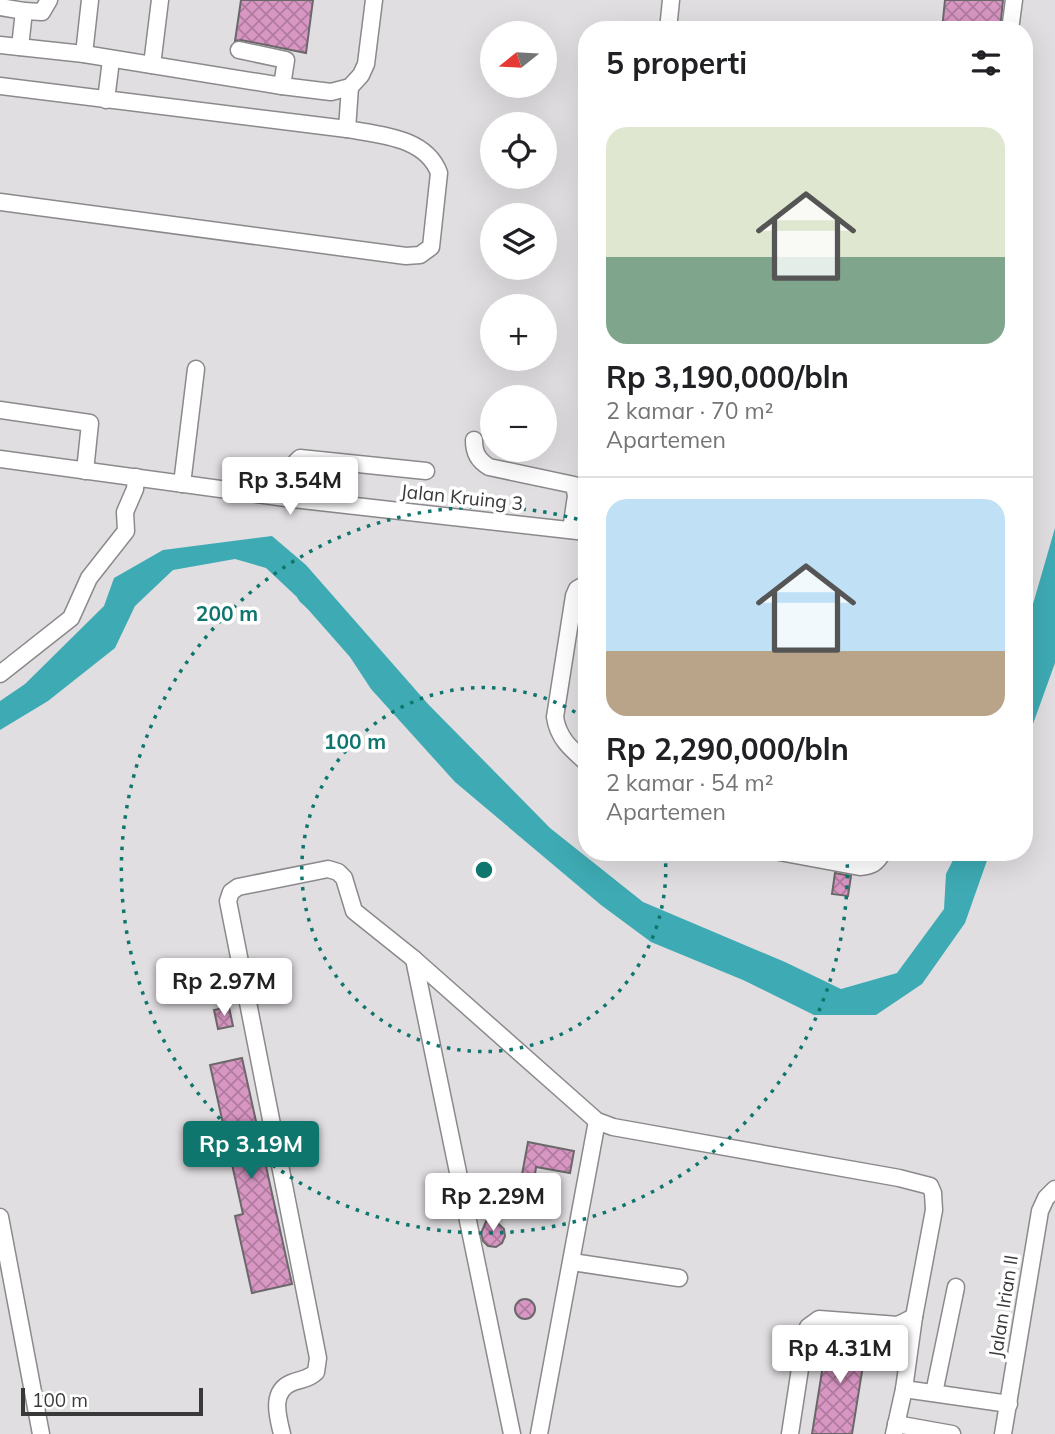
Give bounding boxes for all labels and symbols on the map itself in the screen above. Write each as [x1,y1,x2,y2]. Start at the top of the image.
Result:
north arrow [480,21,556,98]
pin: Rp 3.54M [218,458,362,517]
street label: Jalan Kruing 3 [400,479,524,515]
text: 200 m [196,600,258,626]
text: 100 m [324,728,386,754]
centre of rings [472,858,496,882]
pin: Rp 2.97M [152,958,296,1018]
pin: Rp 3.19M [179,1122,323,1181]
pin: Rp 2.29M [421,1174,565,1233]
street label: Jalan Irian II [983,1253,1023,1359]
pin: Rp 4.31M [768,1326,912,1385]
scale bar [21,1385,203,1417]

